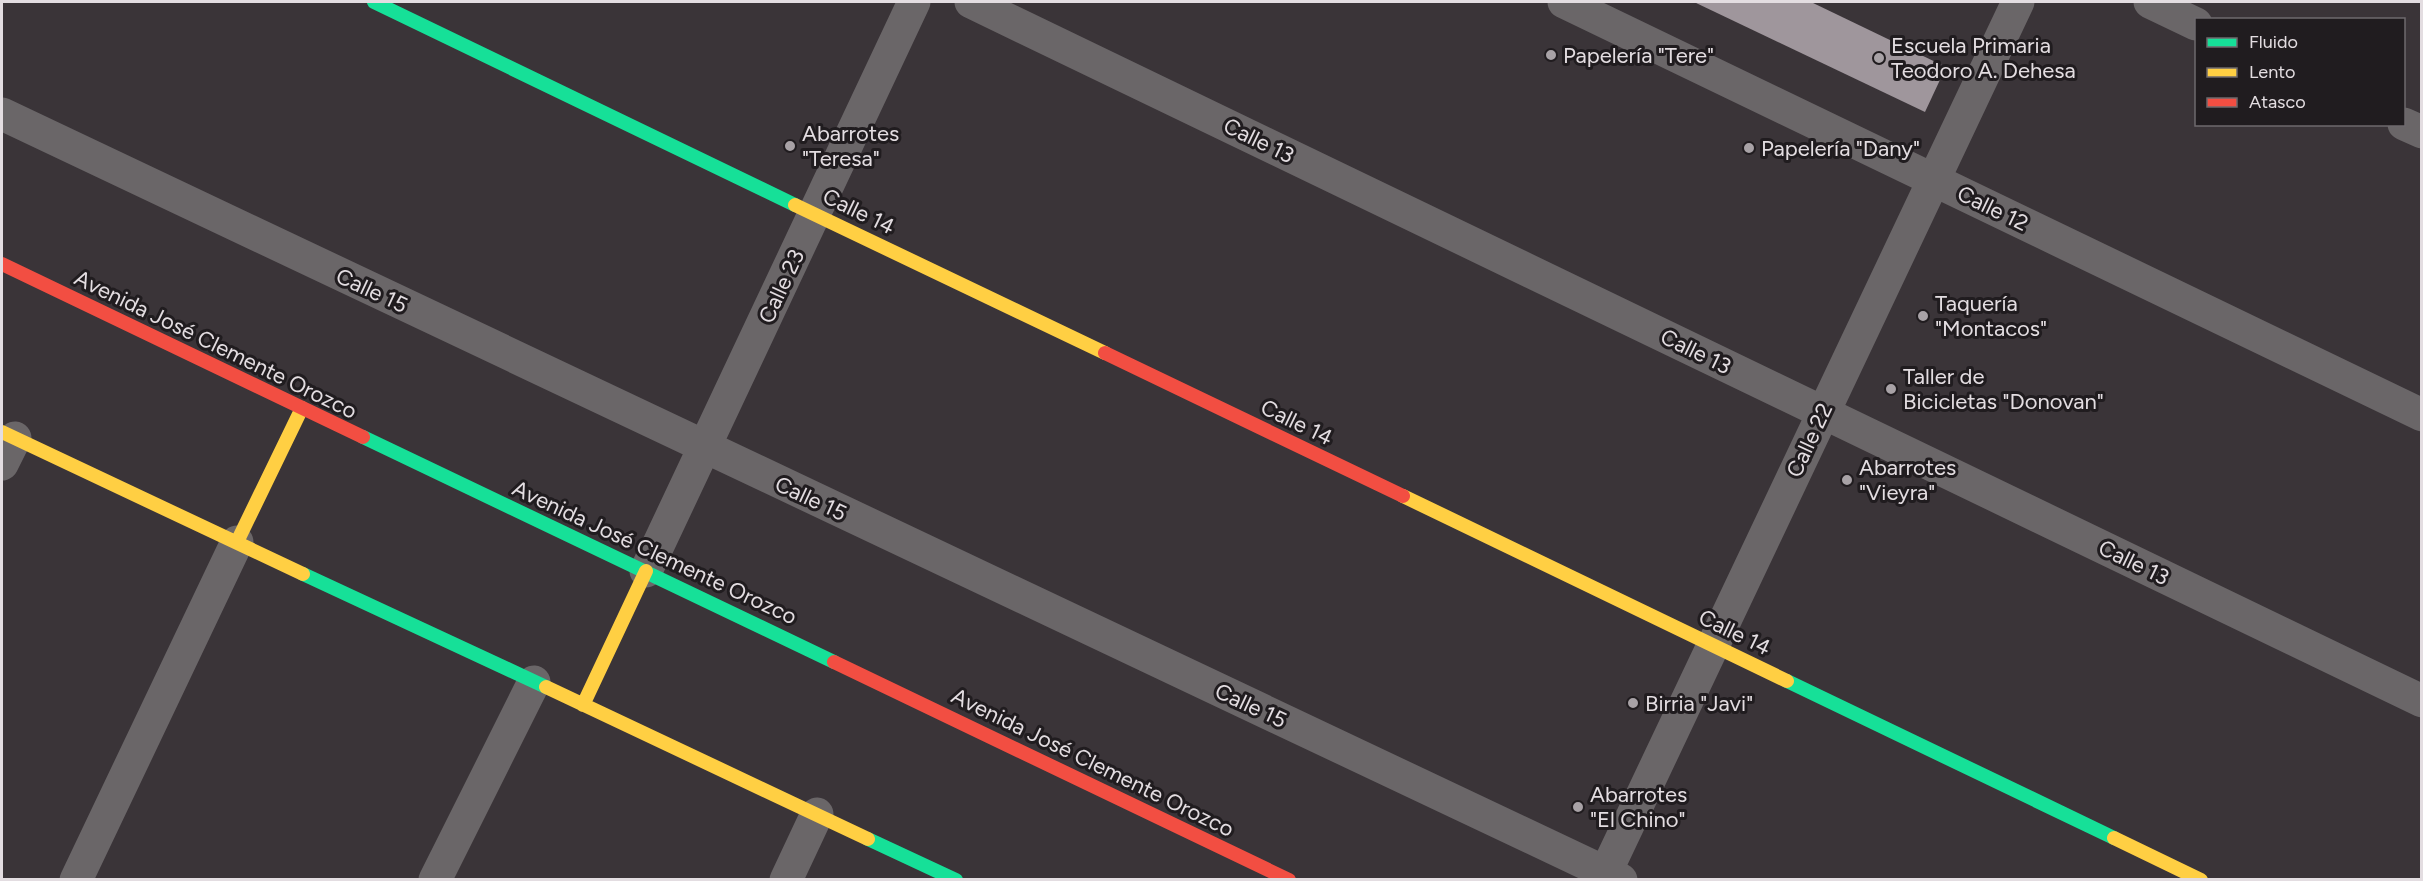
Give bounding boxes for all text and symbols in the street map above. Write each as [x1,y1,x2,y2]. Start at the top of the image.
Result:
legend [2195,18,2405,126]
text: Fluido [2249,31,2298,53]
place label: Escuela Primaria Teodoro A. Dehesa [1891,32,2076,84]
place label: Papelería "Tere" [1563,42,1714,69]
marker: Papelería "Tere" [1544,48,1558,62]
marker: Escuela Primaria Teodoro A. Dehesa [1872,51,1886,65]
text: Lento [2249,61,2295,83]
text: Atasco [2249,91,2306,113]
street label: Calle 13 [1219,112,1299,169]
place label: Abarrotes "Teresa" [802,120,899,172]
place label: Papelería "Dany" [1761,135,1920,162]
marker: Abarrotes "Teresa" [783,139,797,153]
marker: Papelería "Dany" [1742,141,1756,155]
street label: Calle 12 [1953,180,2033,237]
street label: Calle 14 [818,182,899,240]
street label: Calle 23 [753,245,810,327]
street label: Calle 15 [332,262,412,319]
street label: Avenida José Clemente Orozco [70,264,361,425]
place label: Taquería "Montacos" [1935,290,2047,342]
marker: Taquería "Montacos" [1916,309,1930,323]
street label: Calle 13 [1656,323,1736,380]
place label: Taller de Bicicletas "Donovan" [1903,363,2104,415]
marker: Taller de Bicicletas "Donovan" [1884,382,1898,396]
street label: Calle 14 [1256,393,1337,451]
street label: Calle 22 [1781,399,1838,482]
place label: Abarrotes "Vieyra" [1859,454,1956,506]
street label: Calle 15 [771,470,851,527]
marker: Abarrotes "Vieyra" [1840,473,1854,487]
street label: Avenida José Clemente Orozco [508,475,801,630]
street label: Calle 13 [2094,534,2174,591]
street label: Calle 14 [1694,603,1775,661]
street label: Calle 15 [1211,677,1291,734]
street label: Avenida José Clemente Orozco [947,682,1238,843]
place label: Birria "Javi" [1645,690,1753,717]
marker: Birria "Javi" [1626,696,1640,710]
place label: Abarrotes "El Chino" [1590,781,1687,833]
marker: Abarrotes "El Chino" [1571,800,1585,814]

